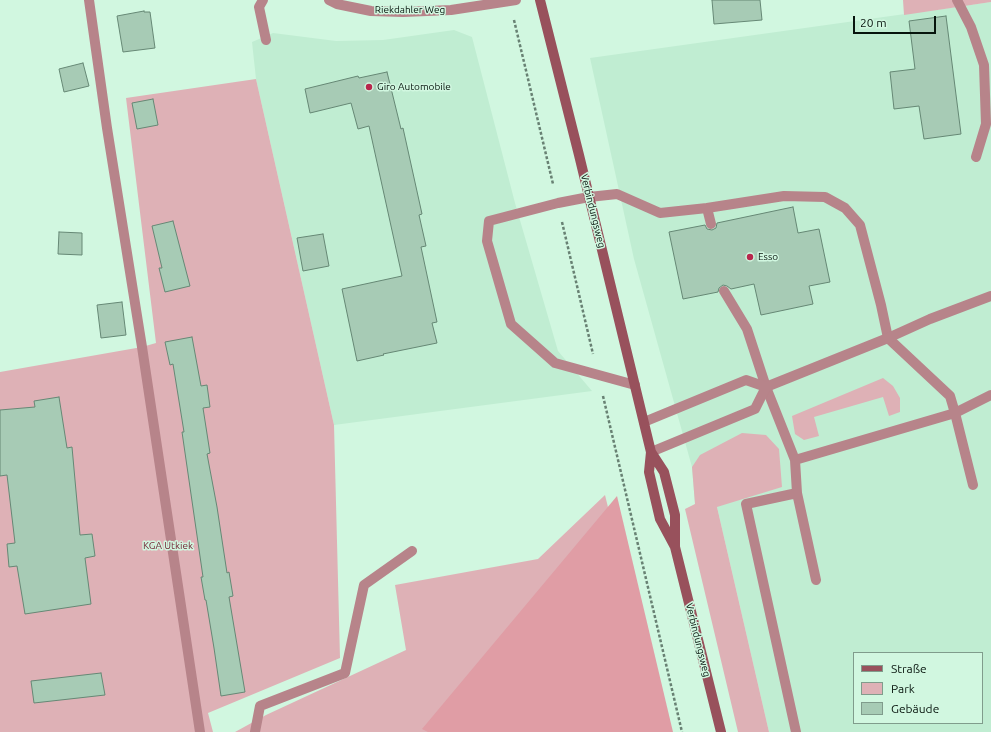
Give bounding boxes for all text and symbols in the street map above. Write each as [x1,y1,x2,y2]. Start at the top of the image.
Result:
street label: Riekdahler Weg [375,4,445,16]
scale bar [855,8,938,34]
text: 20 m [860,16,887,29]
place label: Giro Automobile [377,81,451,93]
marker: Giro Automobile [364,82,374,92]
street label: Verbindungsweg [578,173,608,249]
place label: Esso [758,251,778,263]
marker: Esso [745,252,755,262]
park label: KGA Utkiek [143,540,193,552]
street label: Verbindungsweg [683,602,713,678]
legend [853,652,983,724]
text: Straße [891,662,927,675]
text: Park [891,682,915,695]
text: Gebäude [891,702,939,715]

